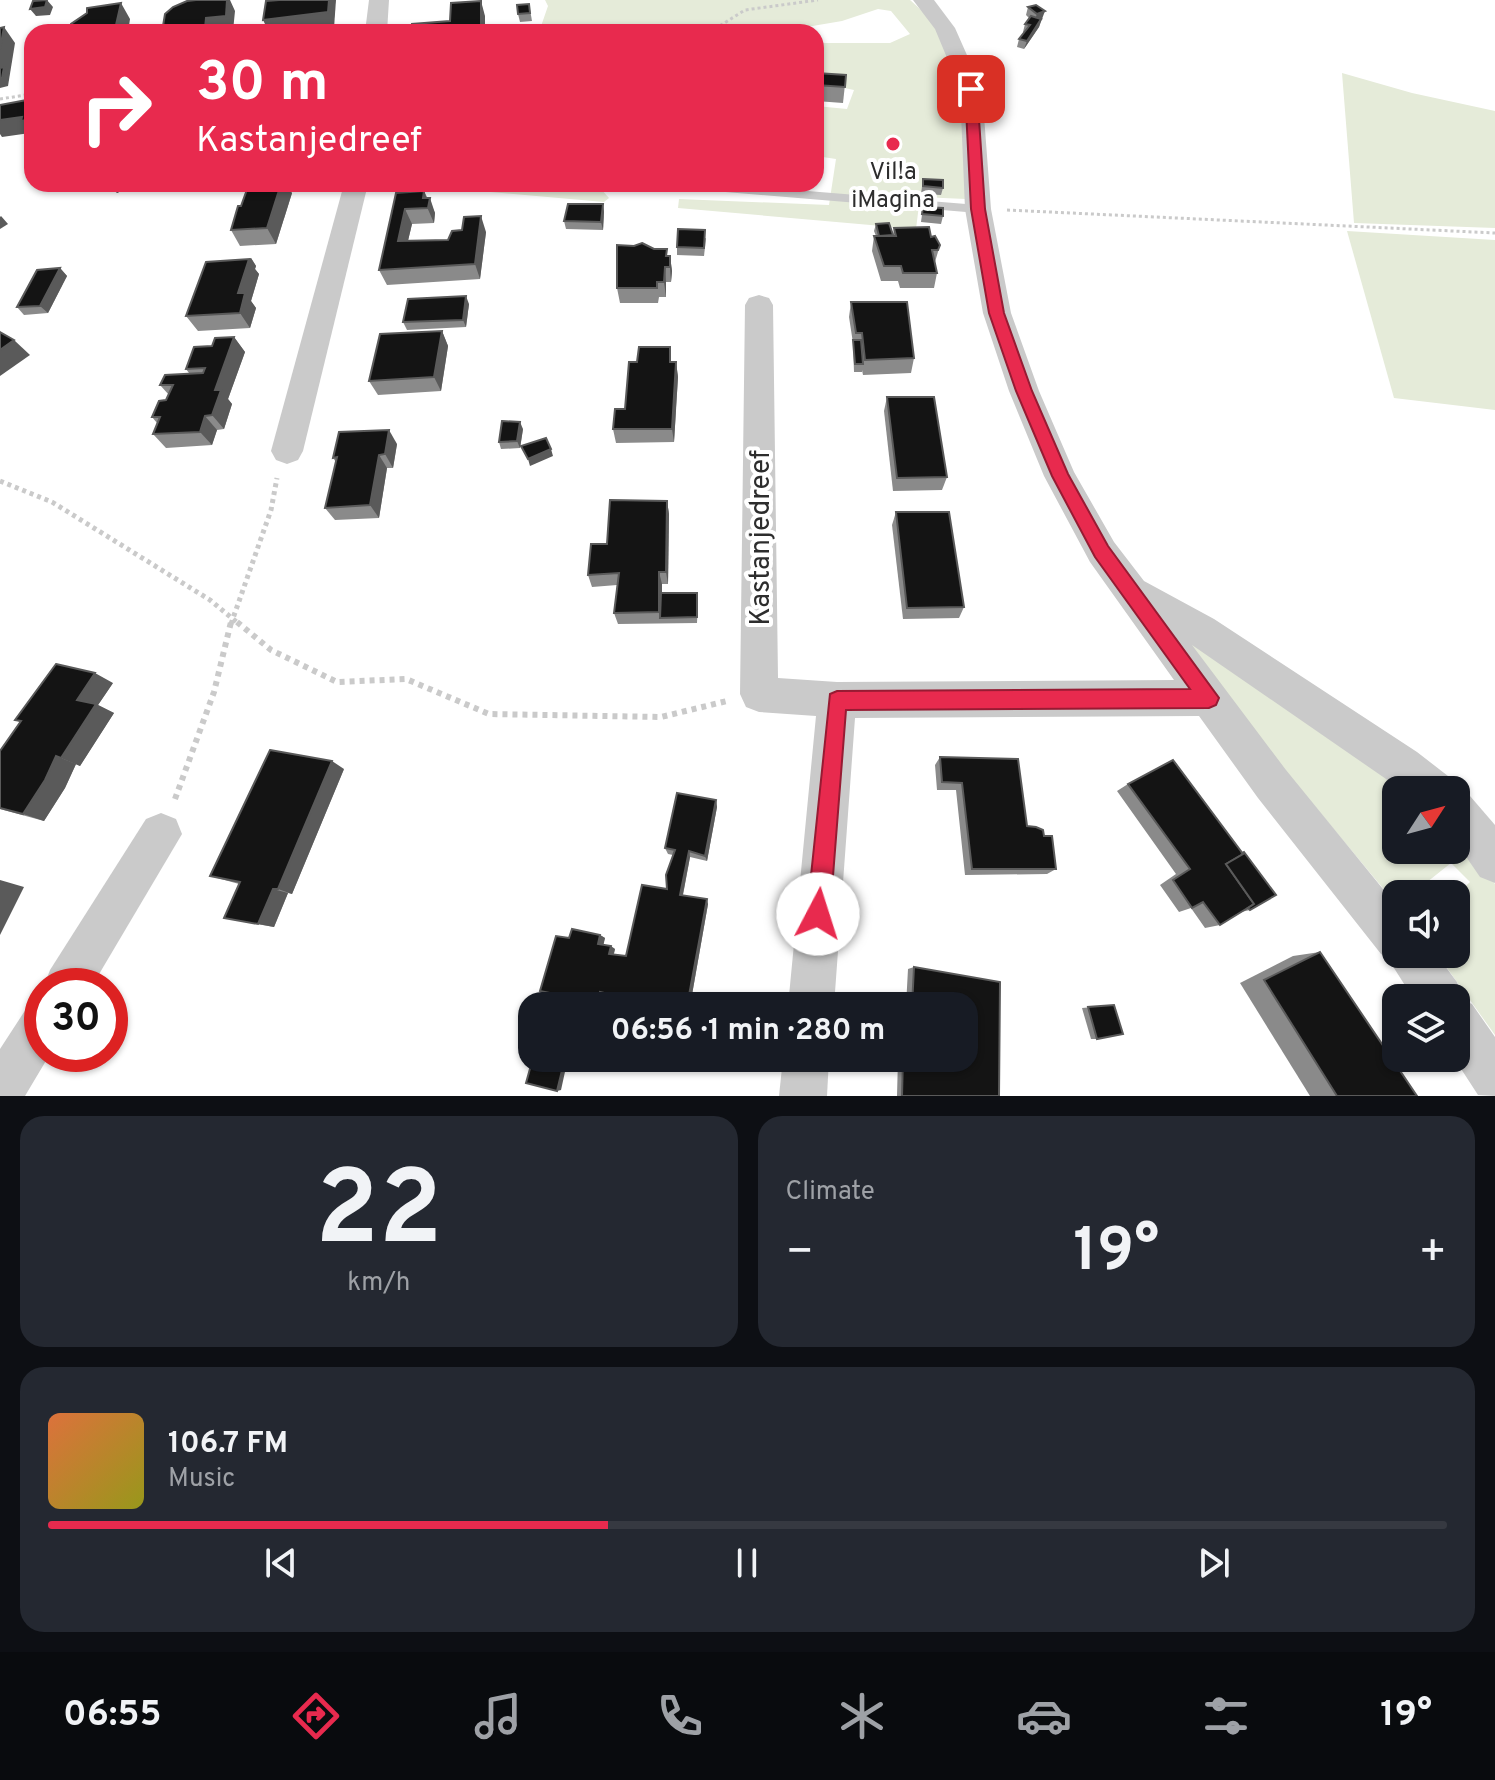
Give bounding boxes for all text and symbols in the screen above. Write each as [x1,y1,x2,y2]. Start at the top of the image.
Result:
text: 30 m [196,50,329,120]
pin [937,55,1005,123]
icon: right [64,56,168,160]
icon: arrive [949,67,993,111]
text: Kastanjedreef [196,119,422,165]
marker: Vil!a iMagina [884,135,902,153]
place label: Vil!a iMagina [851,158,935,216]
street label: Kastanjedreef [744,450,780,626]
north arrow [1382,776,1470,864]
map controls [1382,776,1470,1072]
position arrow [776,872,860,956]
button: sound [1382,880,1470,968]
speed limit sign: 30 [24,968,128,1072]
button: layers [1382,984,1470,1072]
text: 06:56 · 1 min · 280 m [611,1013,885,1050]
text: 22 [315,1149,442,1281]
text: Climate [786,1176,875,1209]
text: 19° [1073,1216,1159,1292]
text: − [786,1226,814,1282]
text: + [1419,1226,1447,1282]
text: km/h [347,1267,410,1300]
text: 106.7 FM [168,1426,288,1463]
text: Music [168,1463,235,1496]
icon: previous [259,1541,303,1585]
icon: pause [725,1541,769,1585]
icon: next [1192,1541,1236,1585]
icon: directions [288,1688,344,1744]
icon: music [470,1688,526,1744]
icon: phone [652,1688,708,1744]
icon: climate [834,1688,890,1744]
icon: car [1016,1688,1072,1744]
icon: filters [1198,1688,1254,1744]
text: 06:55 [63,1693,162,1739]
text: 19° [1380,1693,1432,1739]

